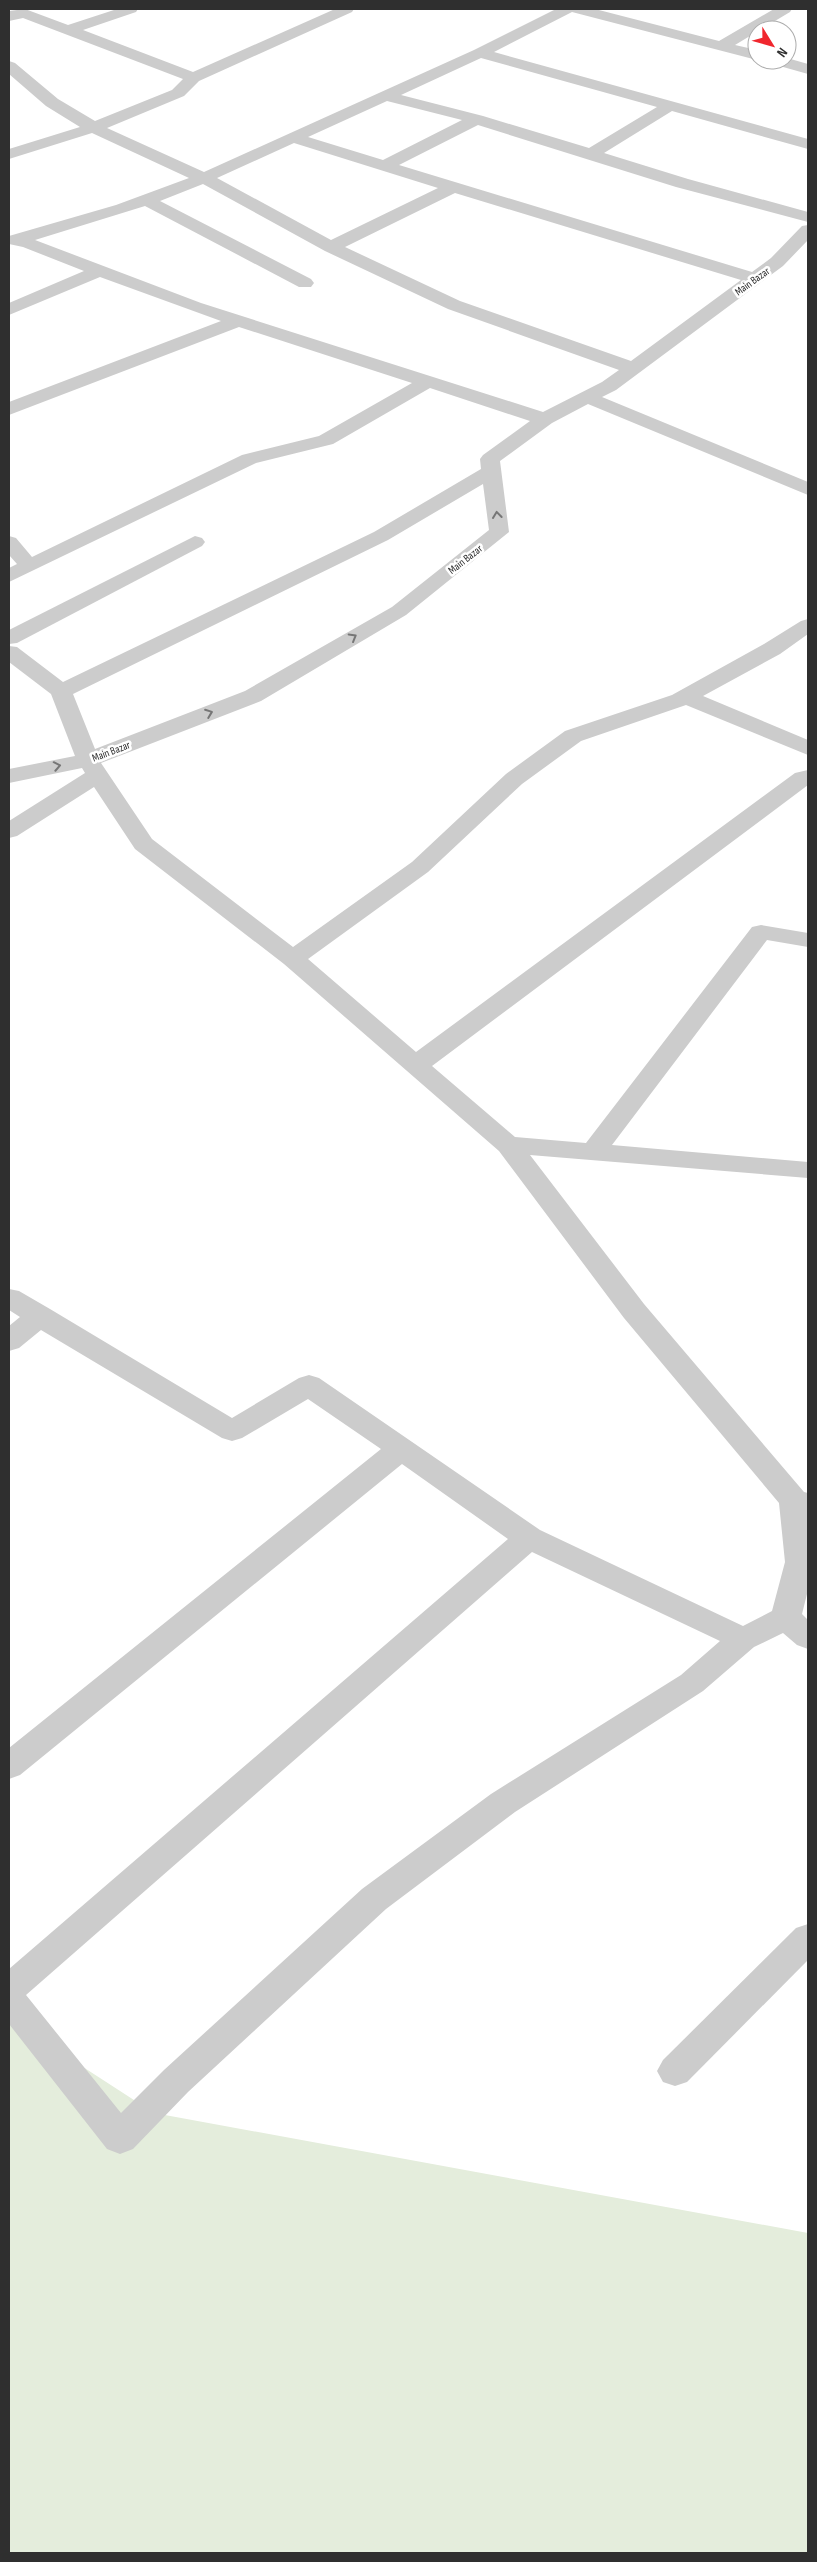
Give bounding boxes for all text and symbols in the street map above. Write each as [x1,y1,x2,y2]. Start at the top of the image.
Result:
north arrow [747,20,797,70]
text: N [773,44,791,61]
street label: Main Bazar [732,264,772,298]
one-way arrow [492,511,503,519]
street label: Main Bazar [446,542,485,577]
one-way arrow [348,634,357,644]
one-way arrow [205,708,213,718]
street label: Main Bazar [90,738,132,765]
one-way arrow [52,762,61,772]

